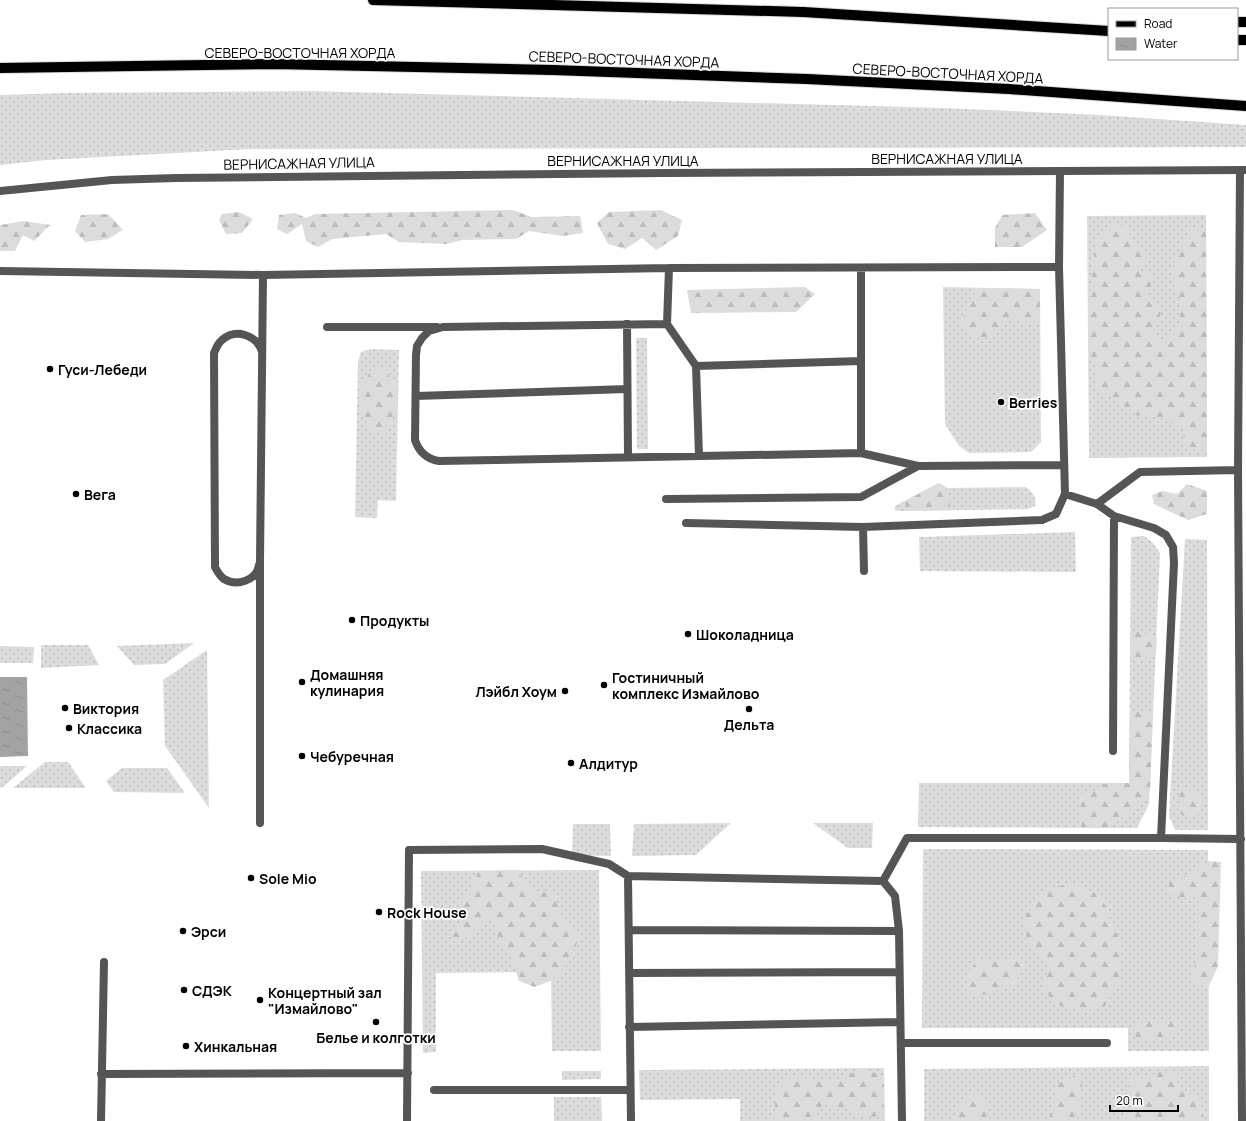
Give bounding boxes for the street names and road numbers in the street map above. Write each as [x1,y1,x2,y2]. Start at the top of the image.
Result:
street label: СЕВЕРО-ВОСТОЧНАЯ ХОРДА [205,43,396,62]
street label: СЕВЕРО-ВОСТОЧНАЯ ХОРДА [528,46,720,72]
street label: СЕВЕРО-ВОСТОЧНАЯ ХОРДА [852,59,1044,87]
street label: ВЕРНИСАЖНАЯ УЛИЦА [871,149,1023,168]
street label: ВЕРНИСАЖНАЯ УЛИЦА [547,151,699,170]
street label: ВЕРНИСАЖНАЯ УЛИЦА [223,152,375,174]

